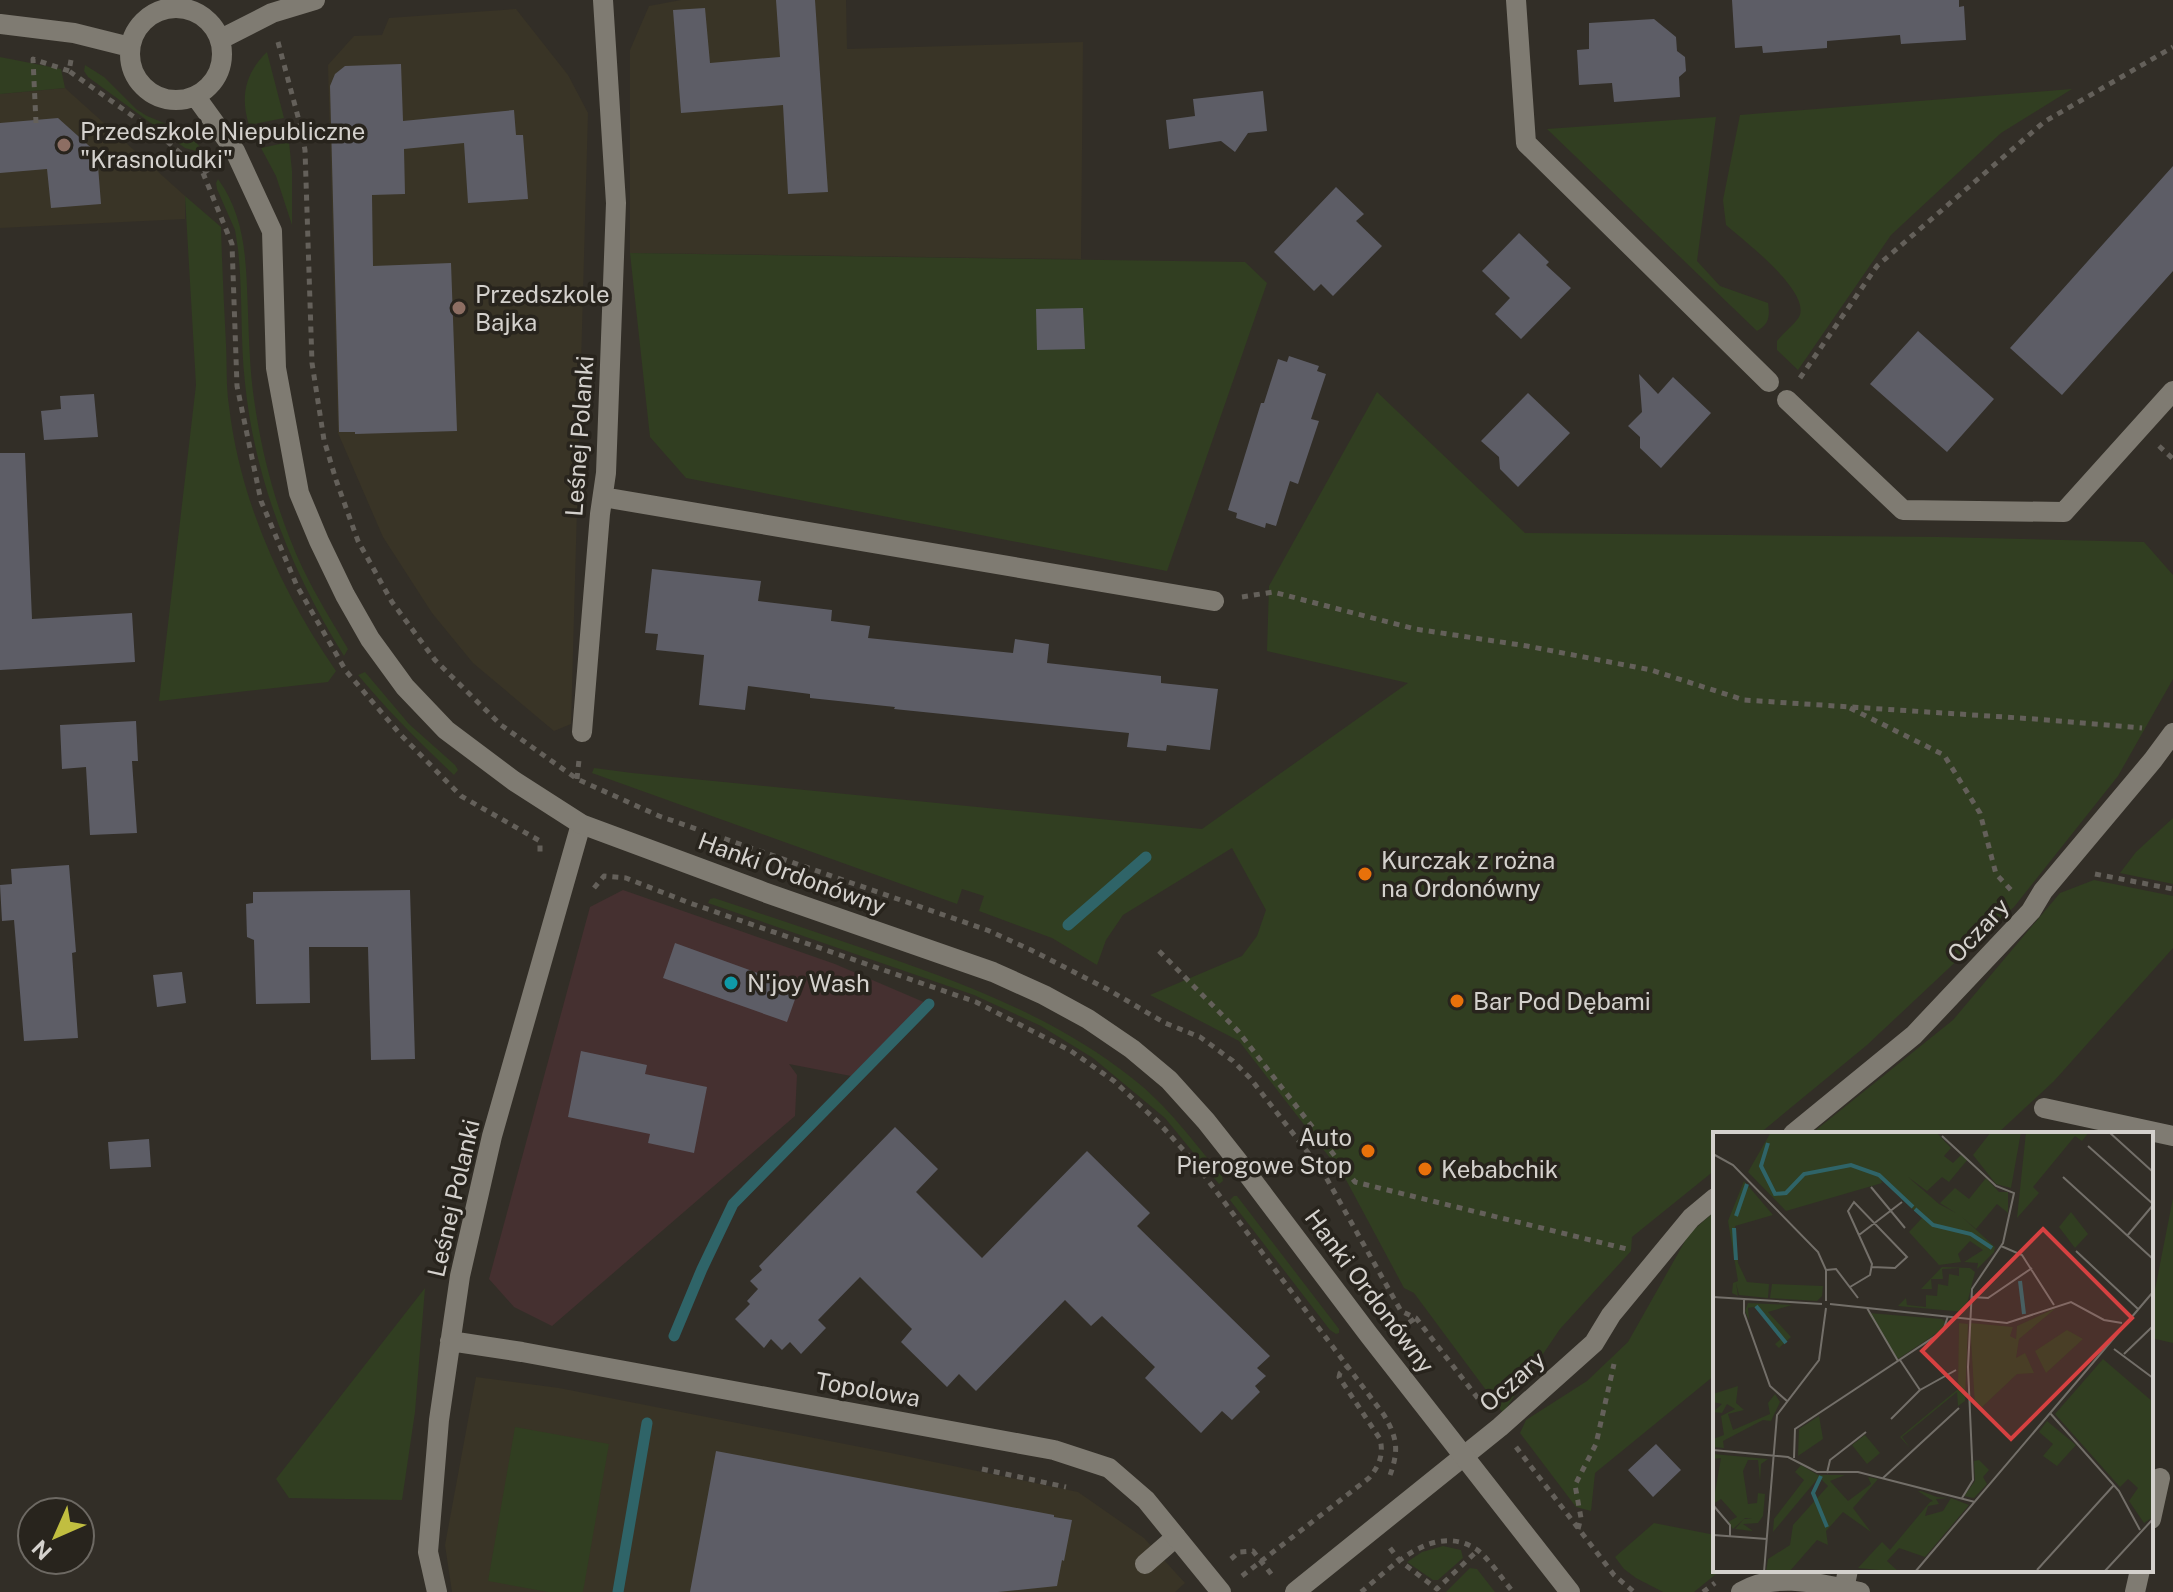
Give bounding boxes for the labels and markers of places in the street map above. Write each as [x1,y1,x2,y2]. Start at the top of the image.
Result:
place label: Przedszkole Niepubliczne "Krasnoludki" [80,117,365,173]
marker: Przedszkole Niepubliczne "Krasnoludki" [55,136,73,154]
place label: Przedszkole Bajka [475,280,610,336]
marker: Przedszkole Bajka [450,299,468,317]
place label: Kurczak z rożna na Ordonówny [1381,846,1555,902]
marker: Kurczak z rożna na Ordonówny [1356,865,1374,883]
place label: N'joy Wash [747,969,870,997]
marker: N'joy Wash [722,974,740,992]
place label: Bar Pod Dębami [1473,987,1651,1015]
marker: Bar Pod Dębami [1448,992,1466,1010]
place label: Auto Pierogowe Stop [1176,1123,1352,1179]
marker: Auto Pierogowe Stop [1359,1142,1377,1160]
place label: Kebabchik [1441,1155,1558,1183]
marker: Kebabchik [1416,1160,1434,1178]

